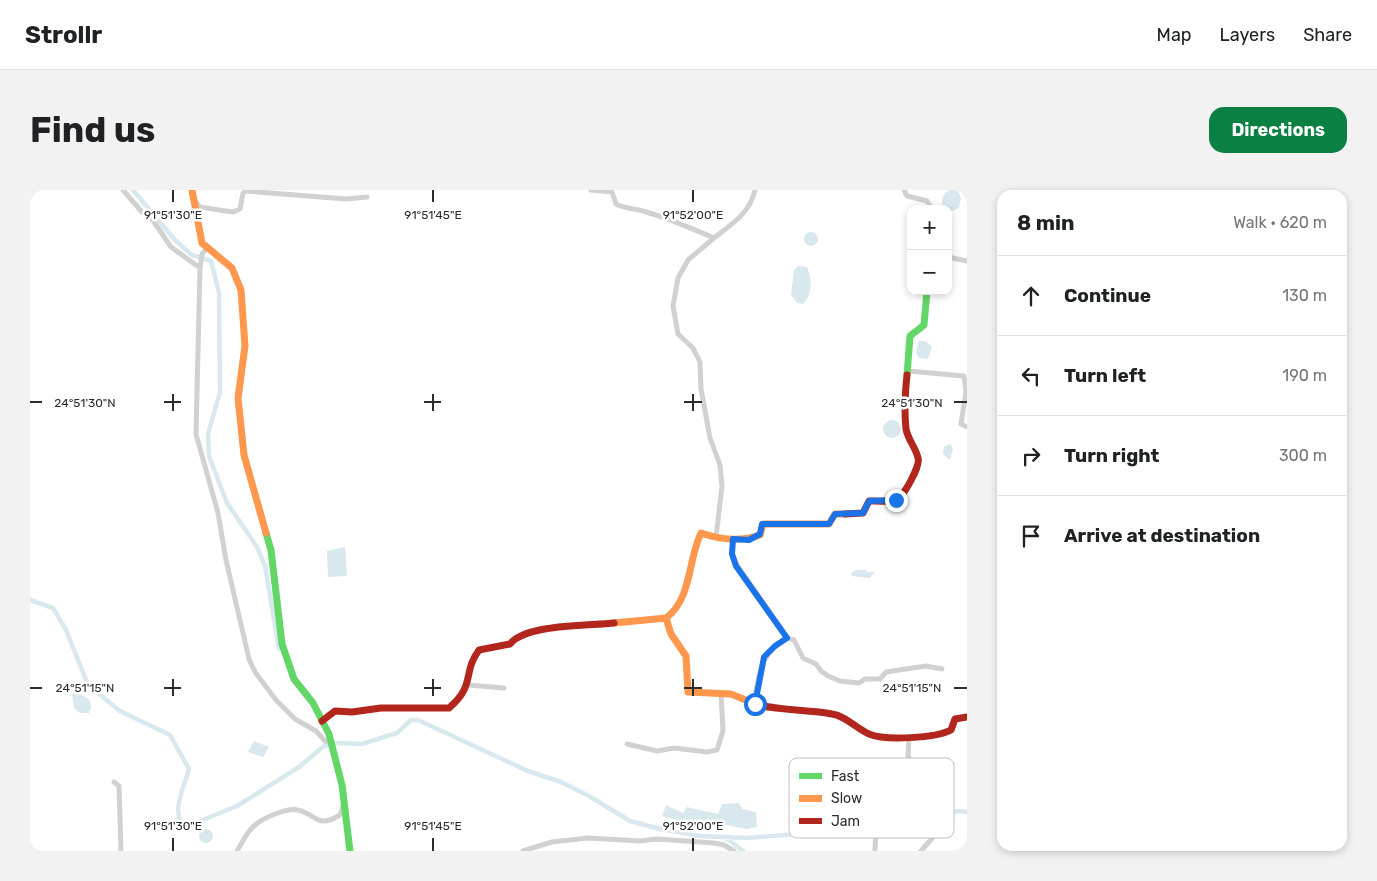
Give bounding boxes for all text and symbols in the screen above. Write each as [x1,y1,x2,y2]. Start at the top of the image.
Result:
text: Strollr [25,21,102,49]
text: Map [1157,24,1192,46]
text: Layers [1220,24,1275,46]
text: Share [1303,24,1352,46]
button: Directions [1209,107,1347,153]
text: Find us [30,109,155,151]
map controls [907,205,952,295]
button: + [907,205,952,250]
text: 91°51'30"E [144,208,202,222]
text: 91°51'45"E [404,208,462,222]
text: 91°52'00"E [663,208,723,222]
text: 8 min [1017,210,1074,235]
text: Walk · 620 m [1233,213,1327,232]
button: − [907,250,952,295]
icon: ahead [1017,282,1045,310]
text: Continue [1064,284,1151,307]
text: 130 m [1282,286,1327,305]
icon: left [1017,362,1045,390]
text: Turn left [1064,364,1146,387]
text: 190 m [1282,366,1327,385]
text: 24°51'30"N [54,396,116,410]
text: 24°51'30"N [881,396,943,410]
icon: right [1017,442,1045,470]
text: Turn right [1064,444,1159,467]
text: 300 m [1279,446,1327,465]
route end [885,489,908,512]
icon: arrive [1017,522,1045,550]
text: Arrive at destination [1064,524,1260,547]
text: 24°51'15"N [56,681,114,695]
text: 24°51'15"N [883,681,941,695]
route start [744,693,767,716]
legend [789,758,954,838]
text: Fast [831,768,860,785]
text: Slow [831,790,862,807]
text: Jam [831,813,860,830]
text: 91°51'30"E [144,819,202,833]
text: 91°51'45"E [404,819,462,833]
text: 91°52'00"E [663,819,723,833]

